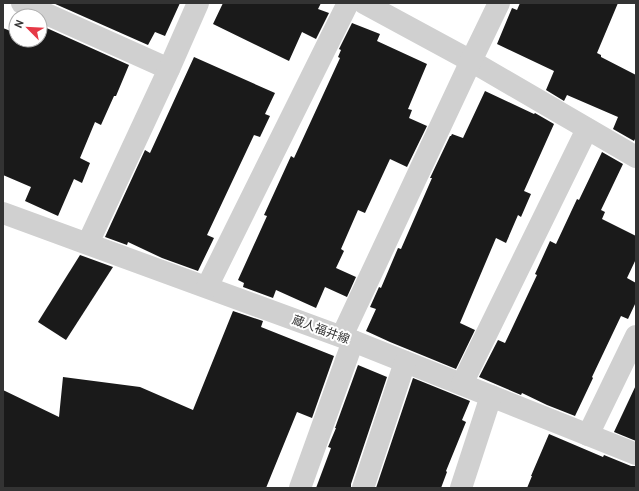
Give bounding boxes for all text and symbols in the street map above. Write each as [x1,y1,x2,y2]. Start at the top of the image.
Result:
north arrow [8,8,48,48]
text: N [11,18,27,30]
street label: 蔵人福井線 [290,312,352,346]

